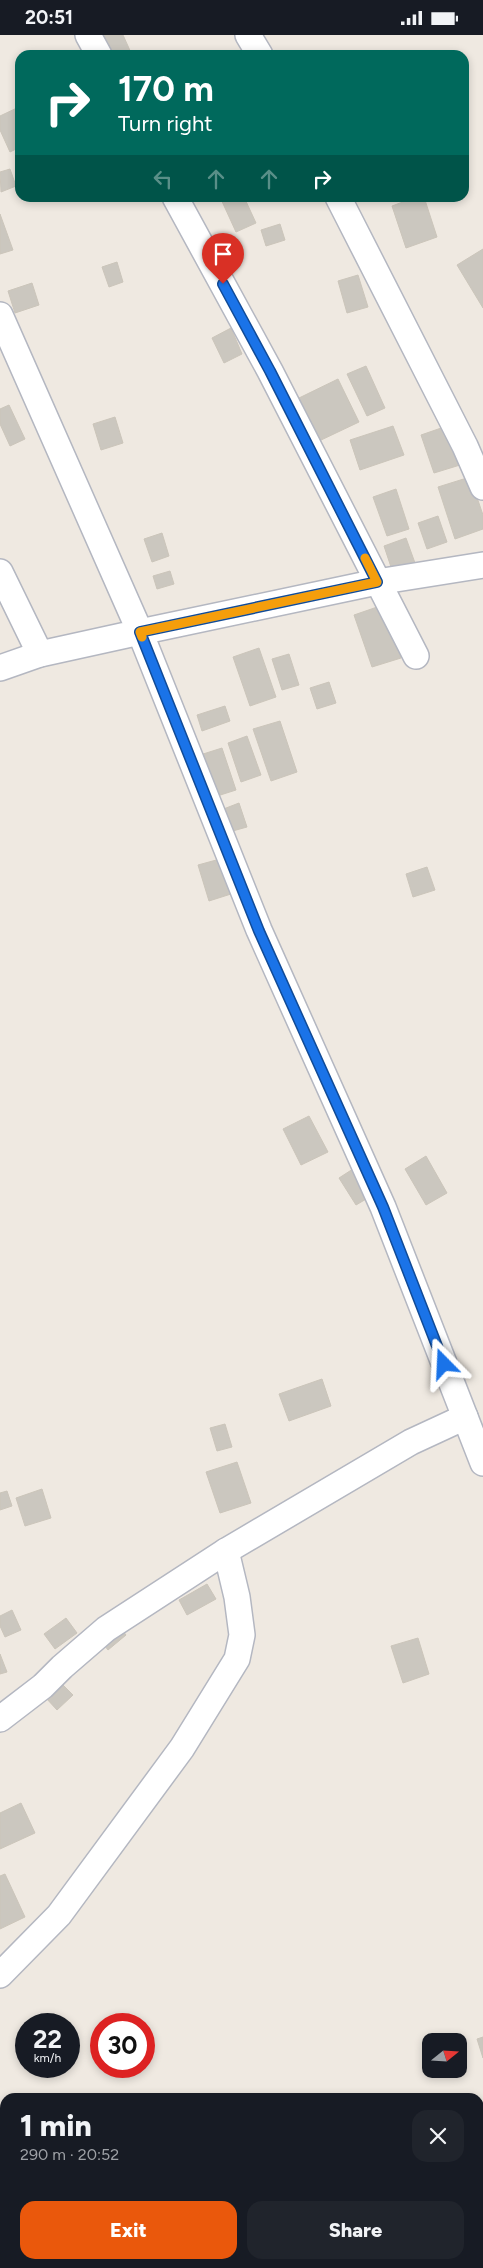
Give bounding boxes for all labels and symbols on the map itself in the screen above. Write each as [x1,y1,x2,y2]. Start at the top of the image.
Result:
pin [202,233,244,284]
position arrow [417,1337,469,1389]
speed limit sign: 30 [90,2013,155,2078]
north arrow [422,2033,468,2077]

